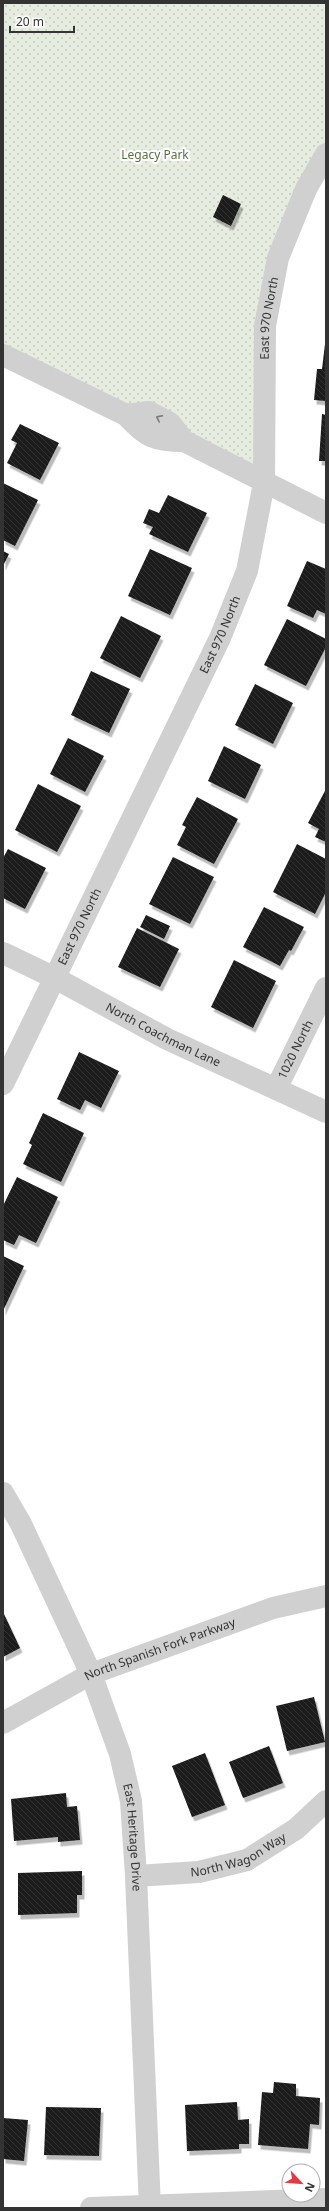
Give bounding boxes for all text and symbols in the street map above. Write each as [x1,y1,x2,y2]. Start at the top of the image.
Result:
scale bar [10,8,74,34]
text: 20 m [16,13,44,30]
park label: Legacy Park [121,146,189,163]
street label: East 970 North [256,275,282,360]
one-way arrow [156,415,164,422]
street label: East 970 North [195,593,244,676]
street label: East 970 North [53,885,105,968]
street label: North Coachman Lane [103,998,224,1071]
street label: 1020 North [273,1017,317,1082]
street label: North Spanish Fork Parkway [81,1613,238,1684]
street label: East Heritage Drive [119,1781,146,1892]
street label: North Wagon Way [190,1828,290,1881]
north arrow [281,2163,321,2203]
text: N [302,2180,319,2195]

